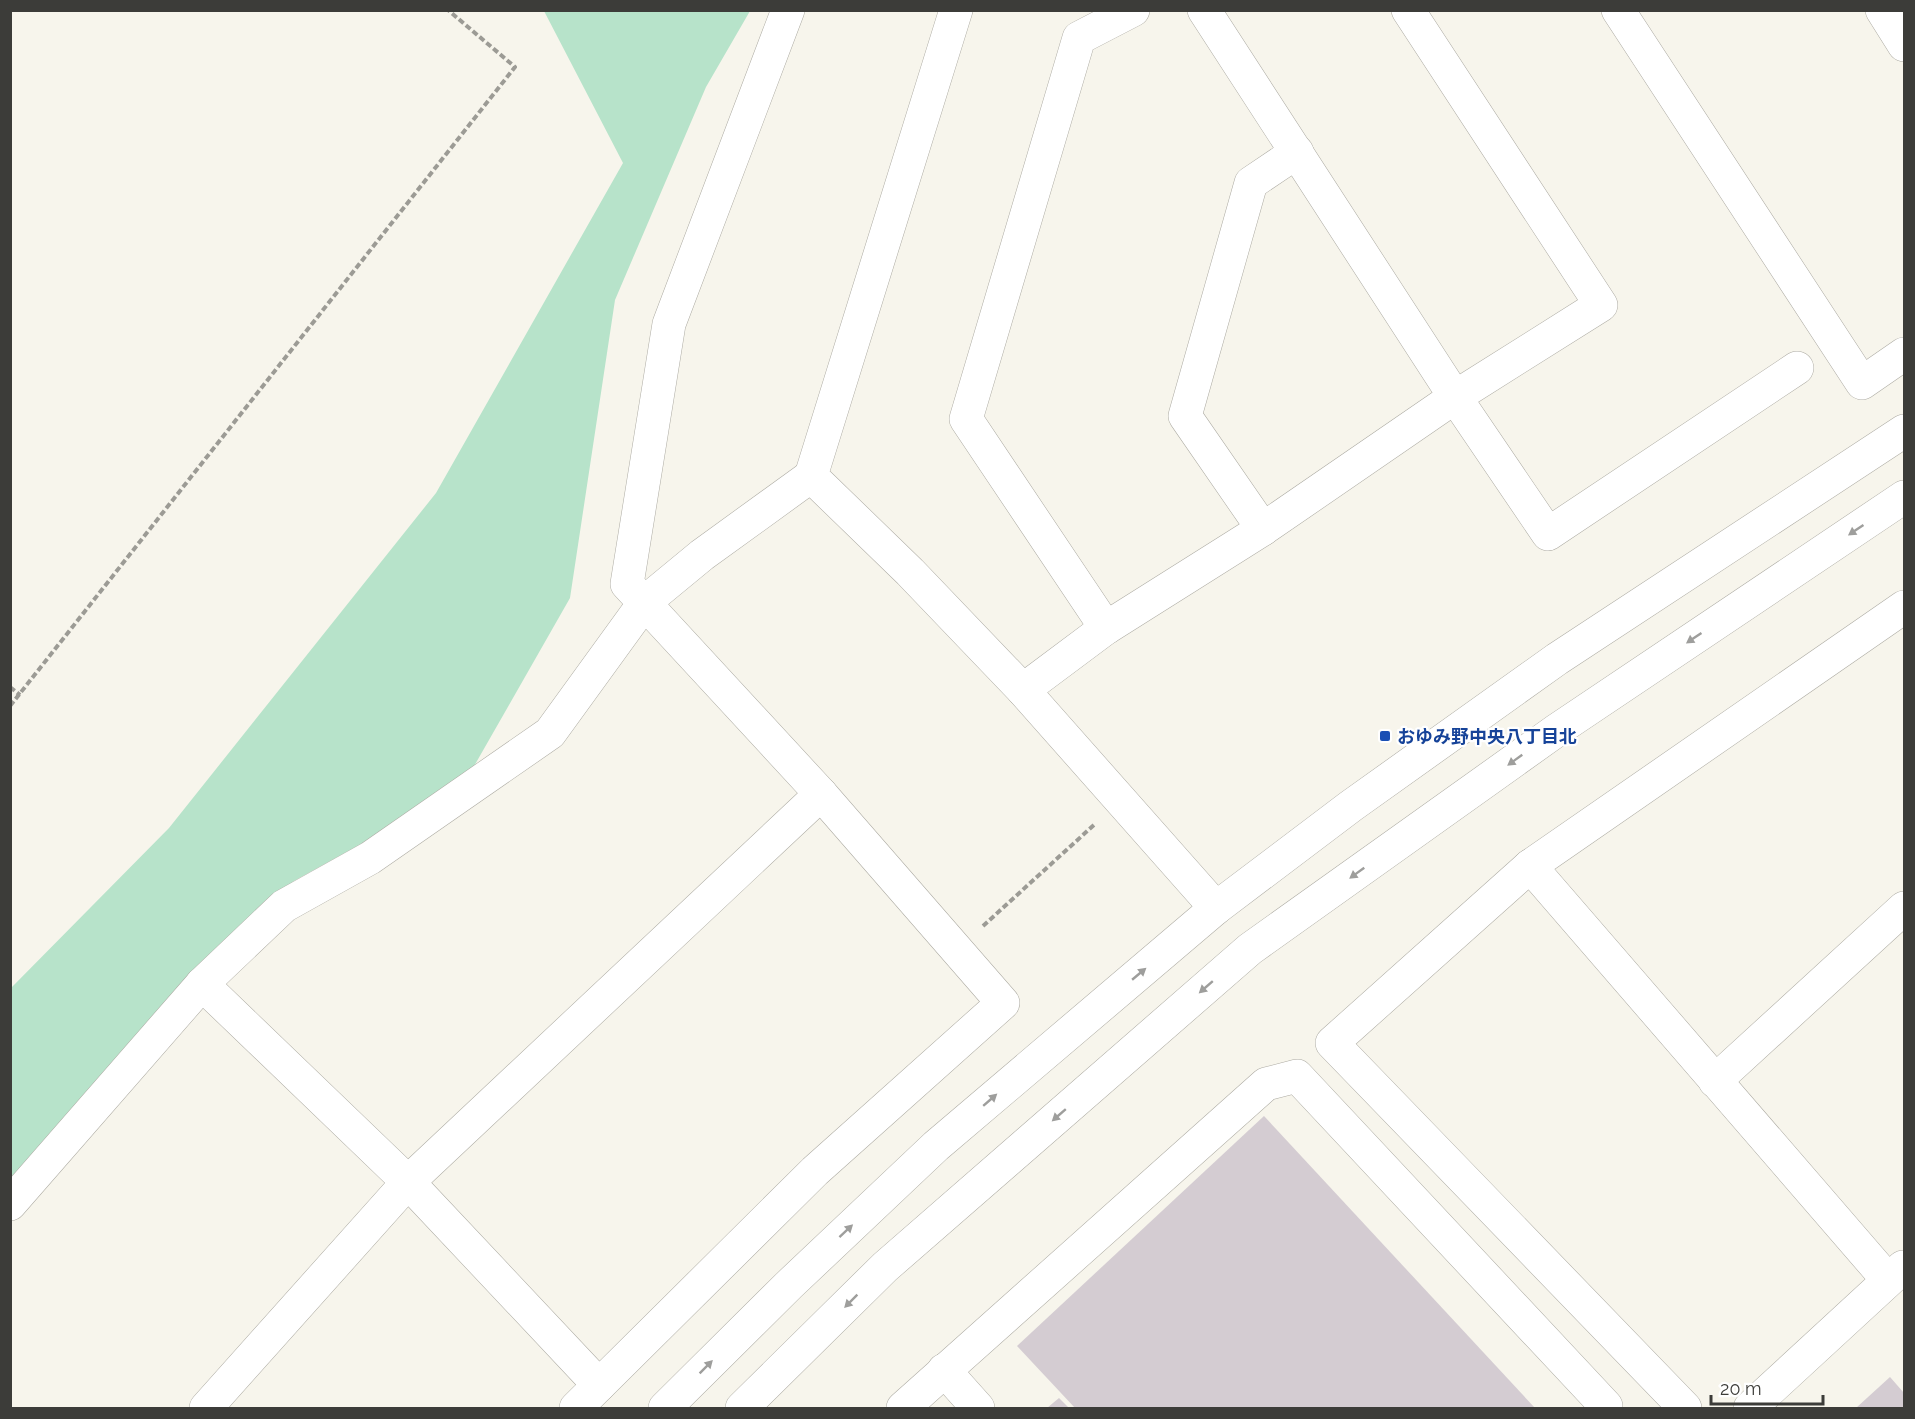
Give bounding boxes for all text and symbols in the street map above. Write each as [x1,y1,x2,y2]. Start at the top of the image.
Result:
one-way arrow [1848,524,1864,535]
one-way arrow [1686,632,1702,643]
place label: おゆみ野中央八丁目北 [1397,726,1577,747]
marker: おゆみ野中央八丁目北 [1378,729,1392,743]
one-way arrow [1508,753,1523,765]
one-way arrow [1349,867,1365,879]
one-way arrow [1131,967,1147,980]
one-way arrow [1198,981,1214,994]
one-way arrow [982,1093,998,1106]
one-way arrow [1051,1108,1066,1122]
one-way arrow [838,1225,853,1238]
one-way arrow [843,1294,858,1308]
one-way arrow [699,1361,713,1375]
scale bar [1711,1368,1824,1406]
text: 20 m [1720,1378,1762,1399]

